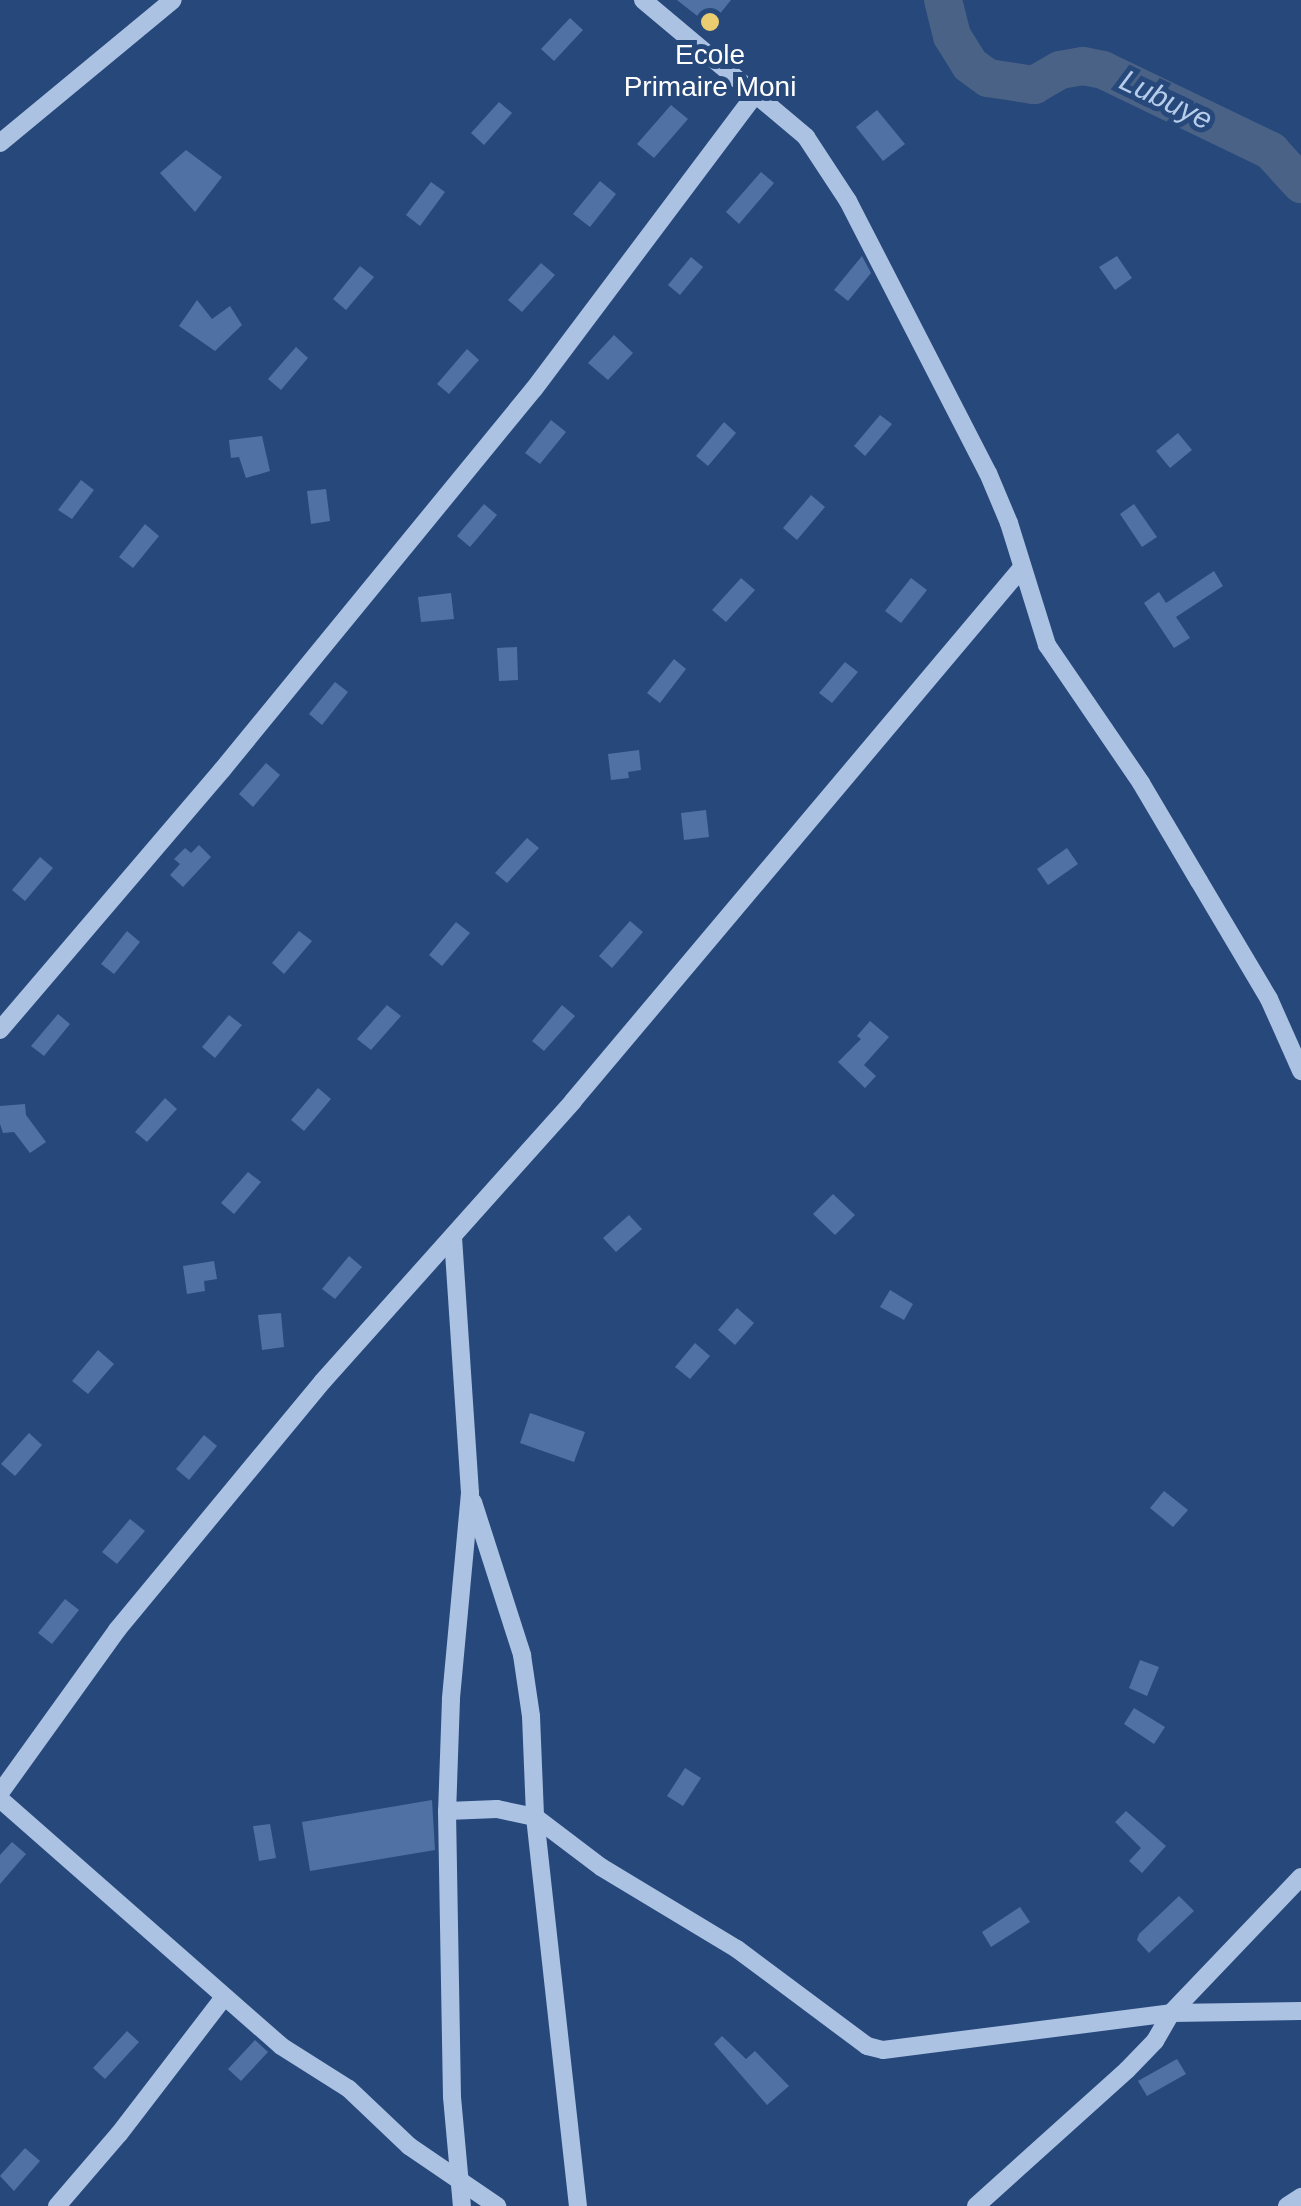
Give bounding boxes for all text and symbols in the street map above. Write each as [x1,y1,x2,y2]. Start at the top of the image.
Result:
marker: Ecole Primaire Moni [699,11,721,33]
place label: Ecole Primaire Moni [624,38,796,104]
water label: Lubuye [1114,62,1218,138]

